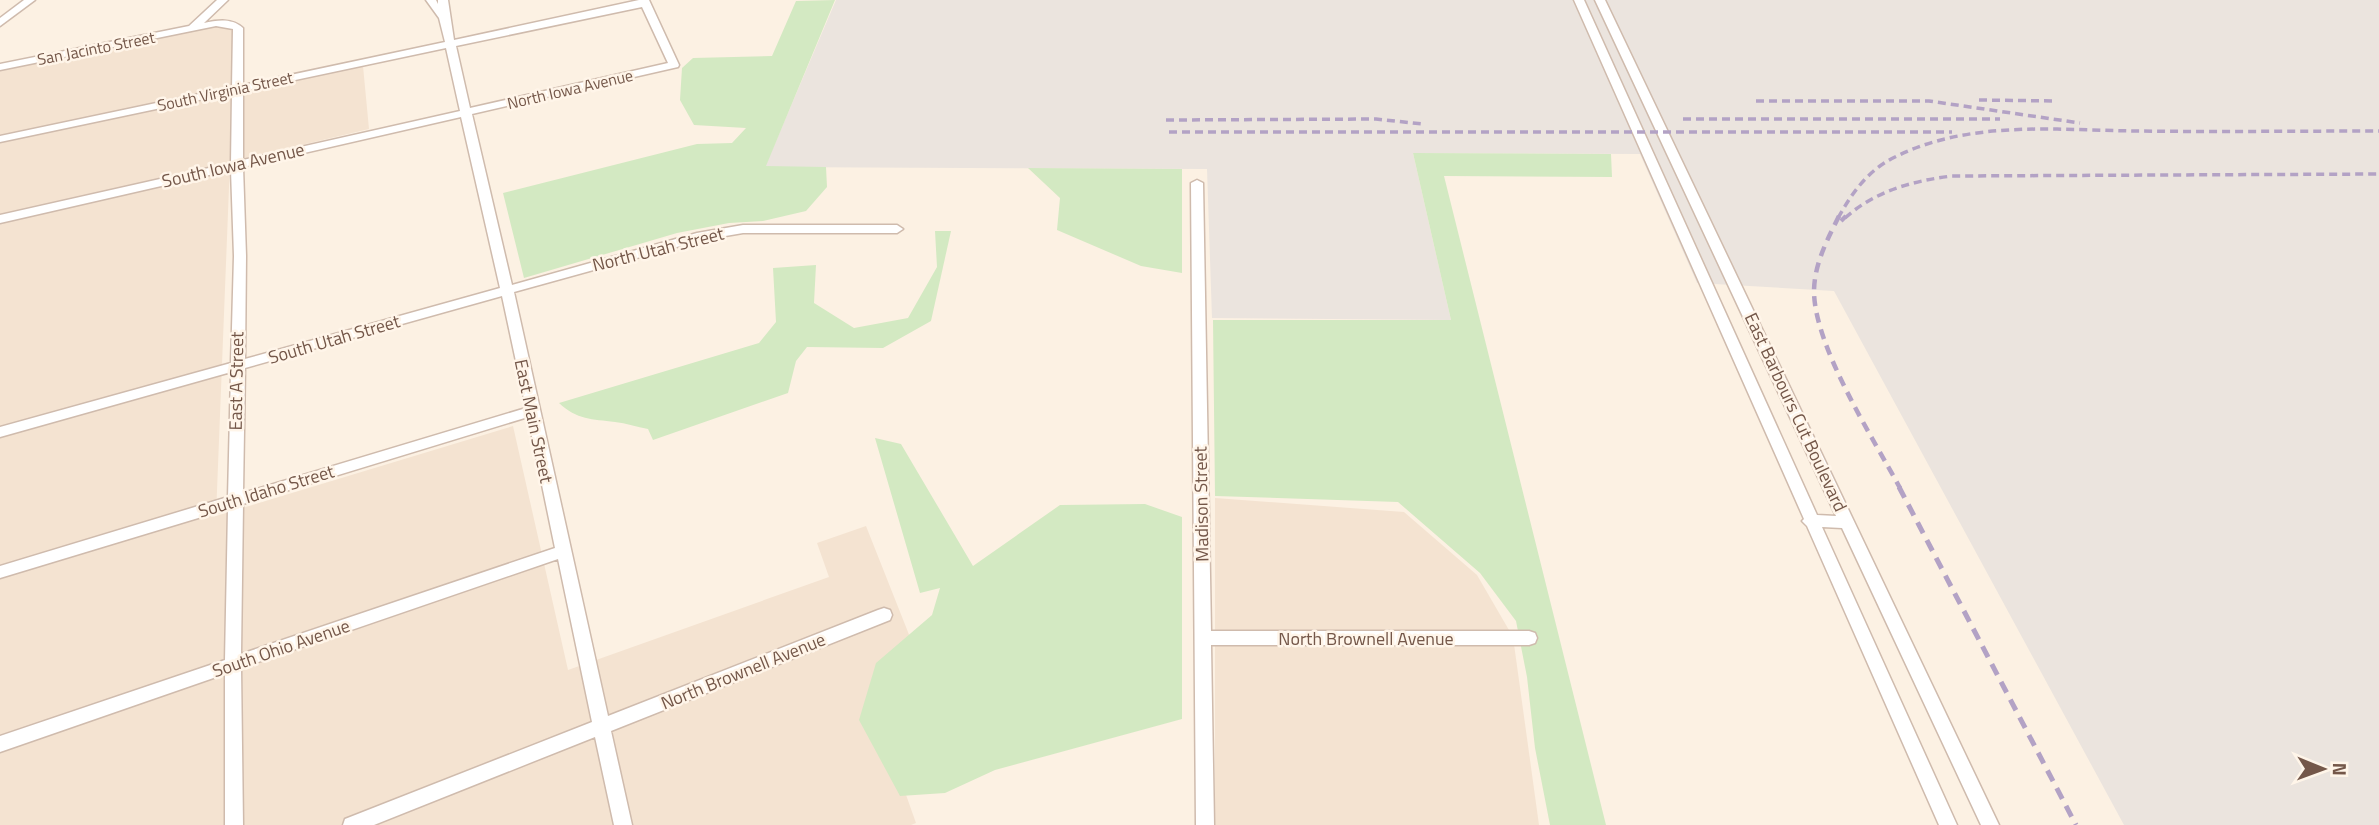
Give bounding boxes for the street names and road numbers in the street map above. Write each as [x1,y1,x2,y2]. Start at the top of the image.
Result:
street label: San Jacinto Street [35,25,157,71]
street label: North Iowa Avenue [505,63,635,115]
street label: South Virginia Street [155,65,295,117]
street label: South Iowa Avenue [159,135,307,195]
street label: North Utah Street [589,219,727,278]
street label: South Utah Street [265,307,404,371]
street label: East Barbours Cut Boulevard [1738,308,1854,516]
street label: East A Street [222,331,250,431]
street label: East Main Street [508,357,560,486]
street label: Madison Street [1186,445,1216,562]
street label: South Idaho Street [195,457,338,525]
street label: South Ohio Avenue [209,612,353,684]
street label: North Brownell Avenue [1278,625,1454,652]
street label: North Brownell Avenue [657,626,829,716]

